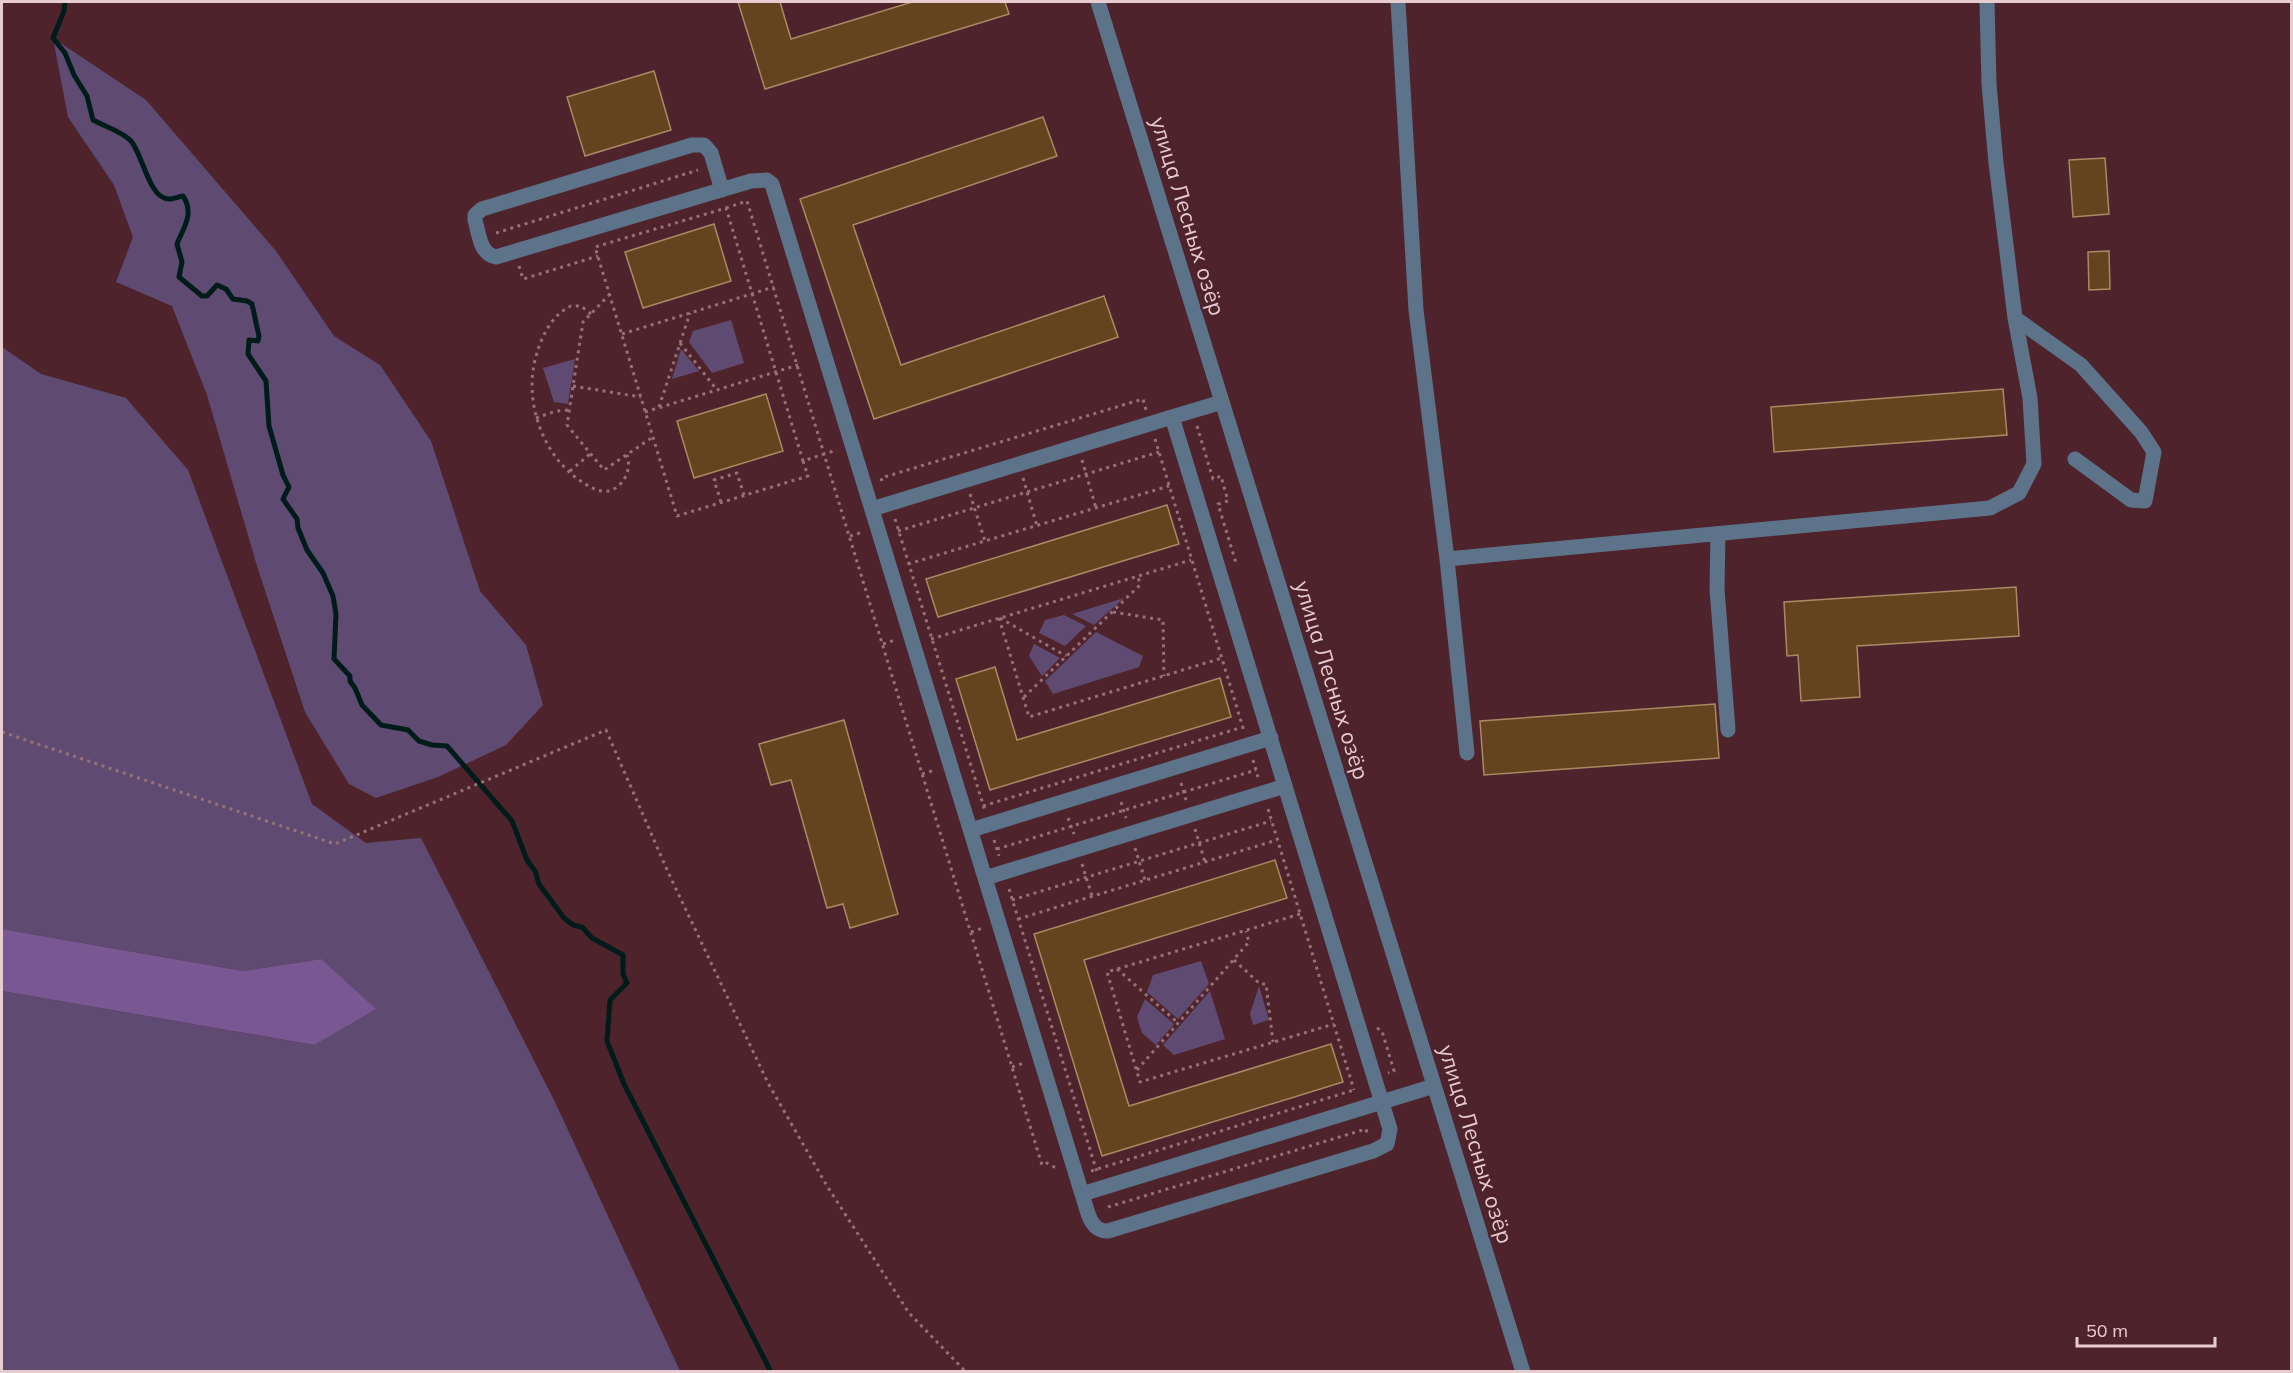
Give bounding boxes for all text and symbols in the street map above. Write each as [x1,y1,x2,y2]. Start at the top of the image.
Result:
street label: улица Лесных озёр [1144,113,1232,319]
street label: улица Лесных озёр [1288,577,1376,783]
street label: улица Лесных озёр [1432,1041,1520,1247]
scale bar [2077,1310,2215,1348]
text: 50 m [2086,1319,2128,1342]

